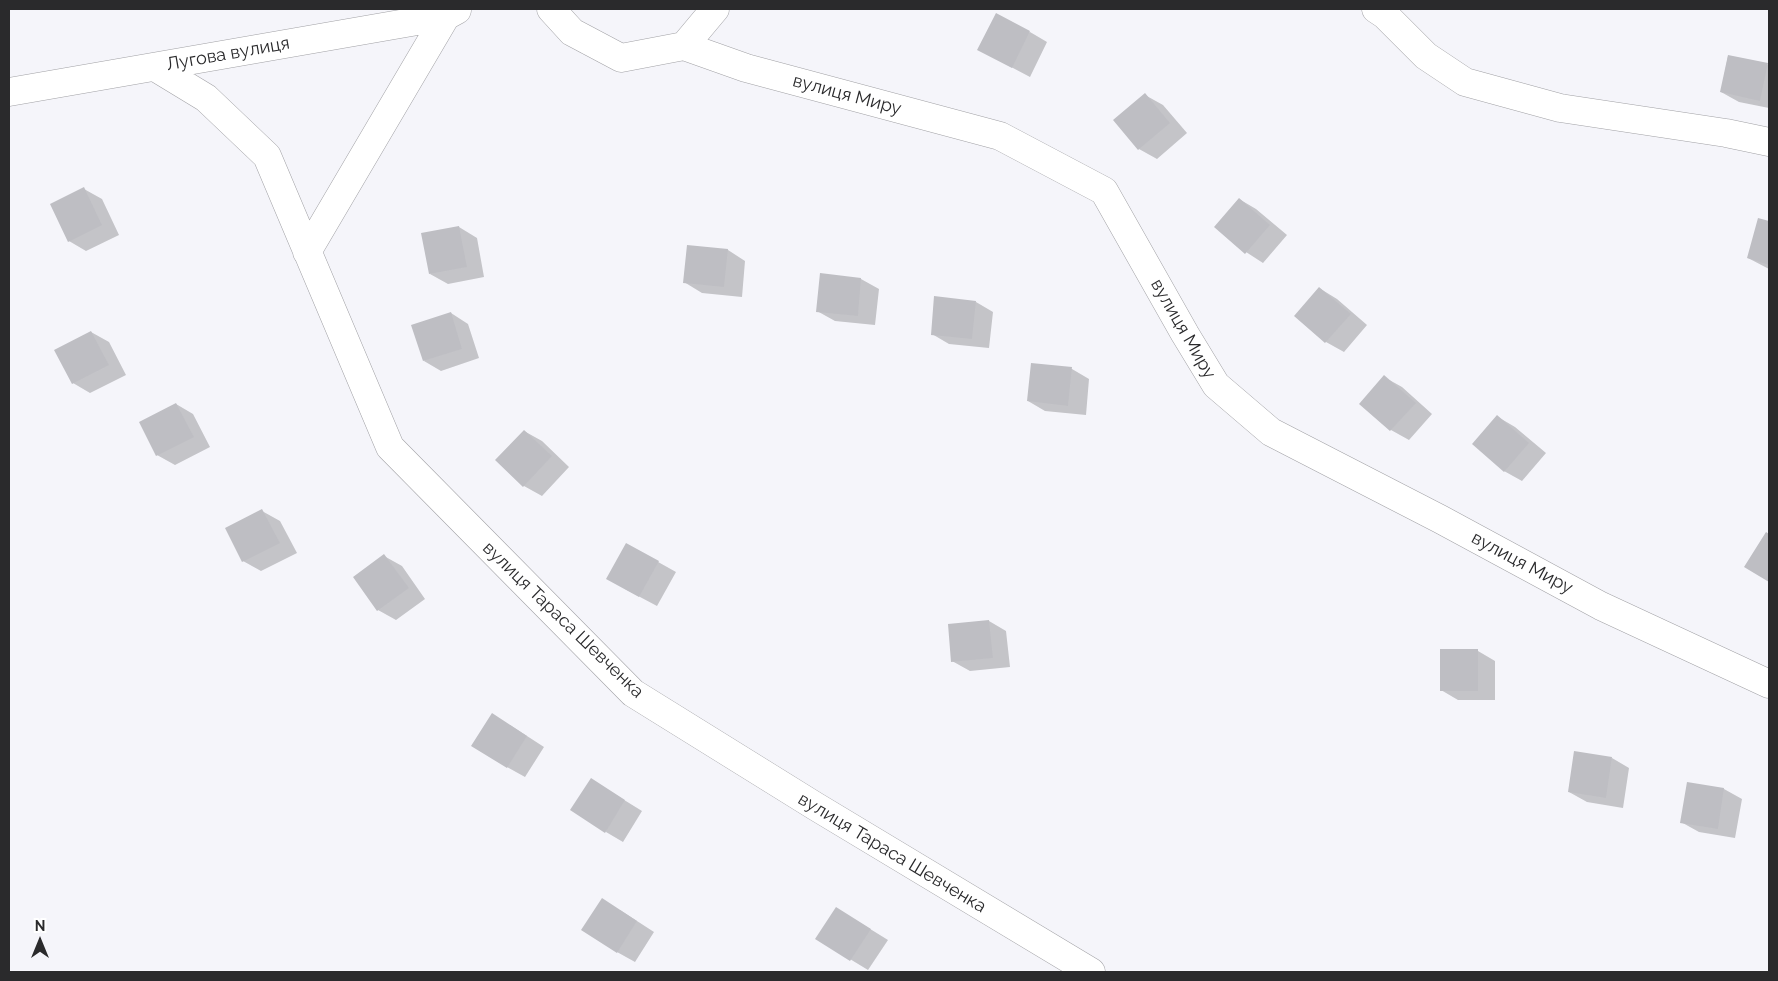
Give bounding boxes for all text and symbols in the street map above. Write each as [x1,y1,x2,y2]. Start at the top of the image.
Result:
street label: Лугова вулиця [165,33,291,75]
street label: вулиця Миру [790,70,904,120]
street label: вулиця Миру [1146,275,1220,383]
street label: вулиця Миру [1468,527,1576,599]
street label: вулиця Тараса Шевченка [478,537,648,703]
street label: вулиця Тараса Шевченка [794,788,990,918]
north arrow [15,916,65,966]
text: N [35,918,45,934]

